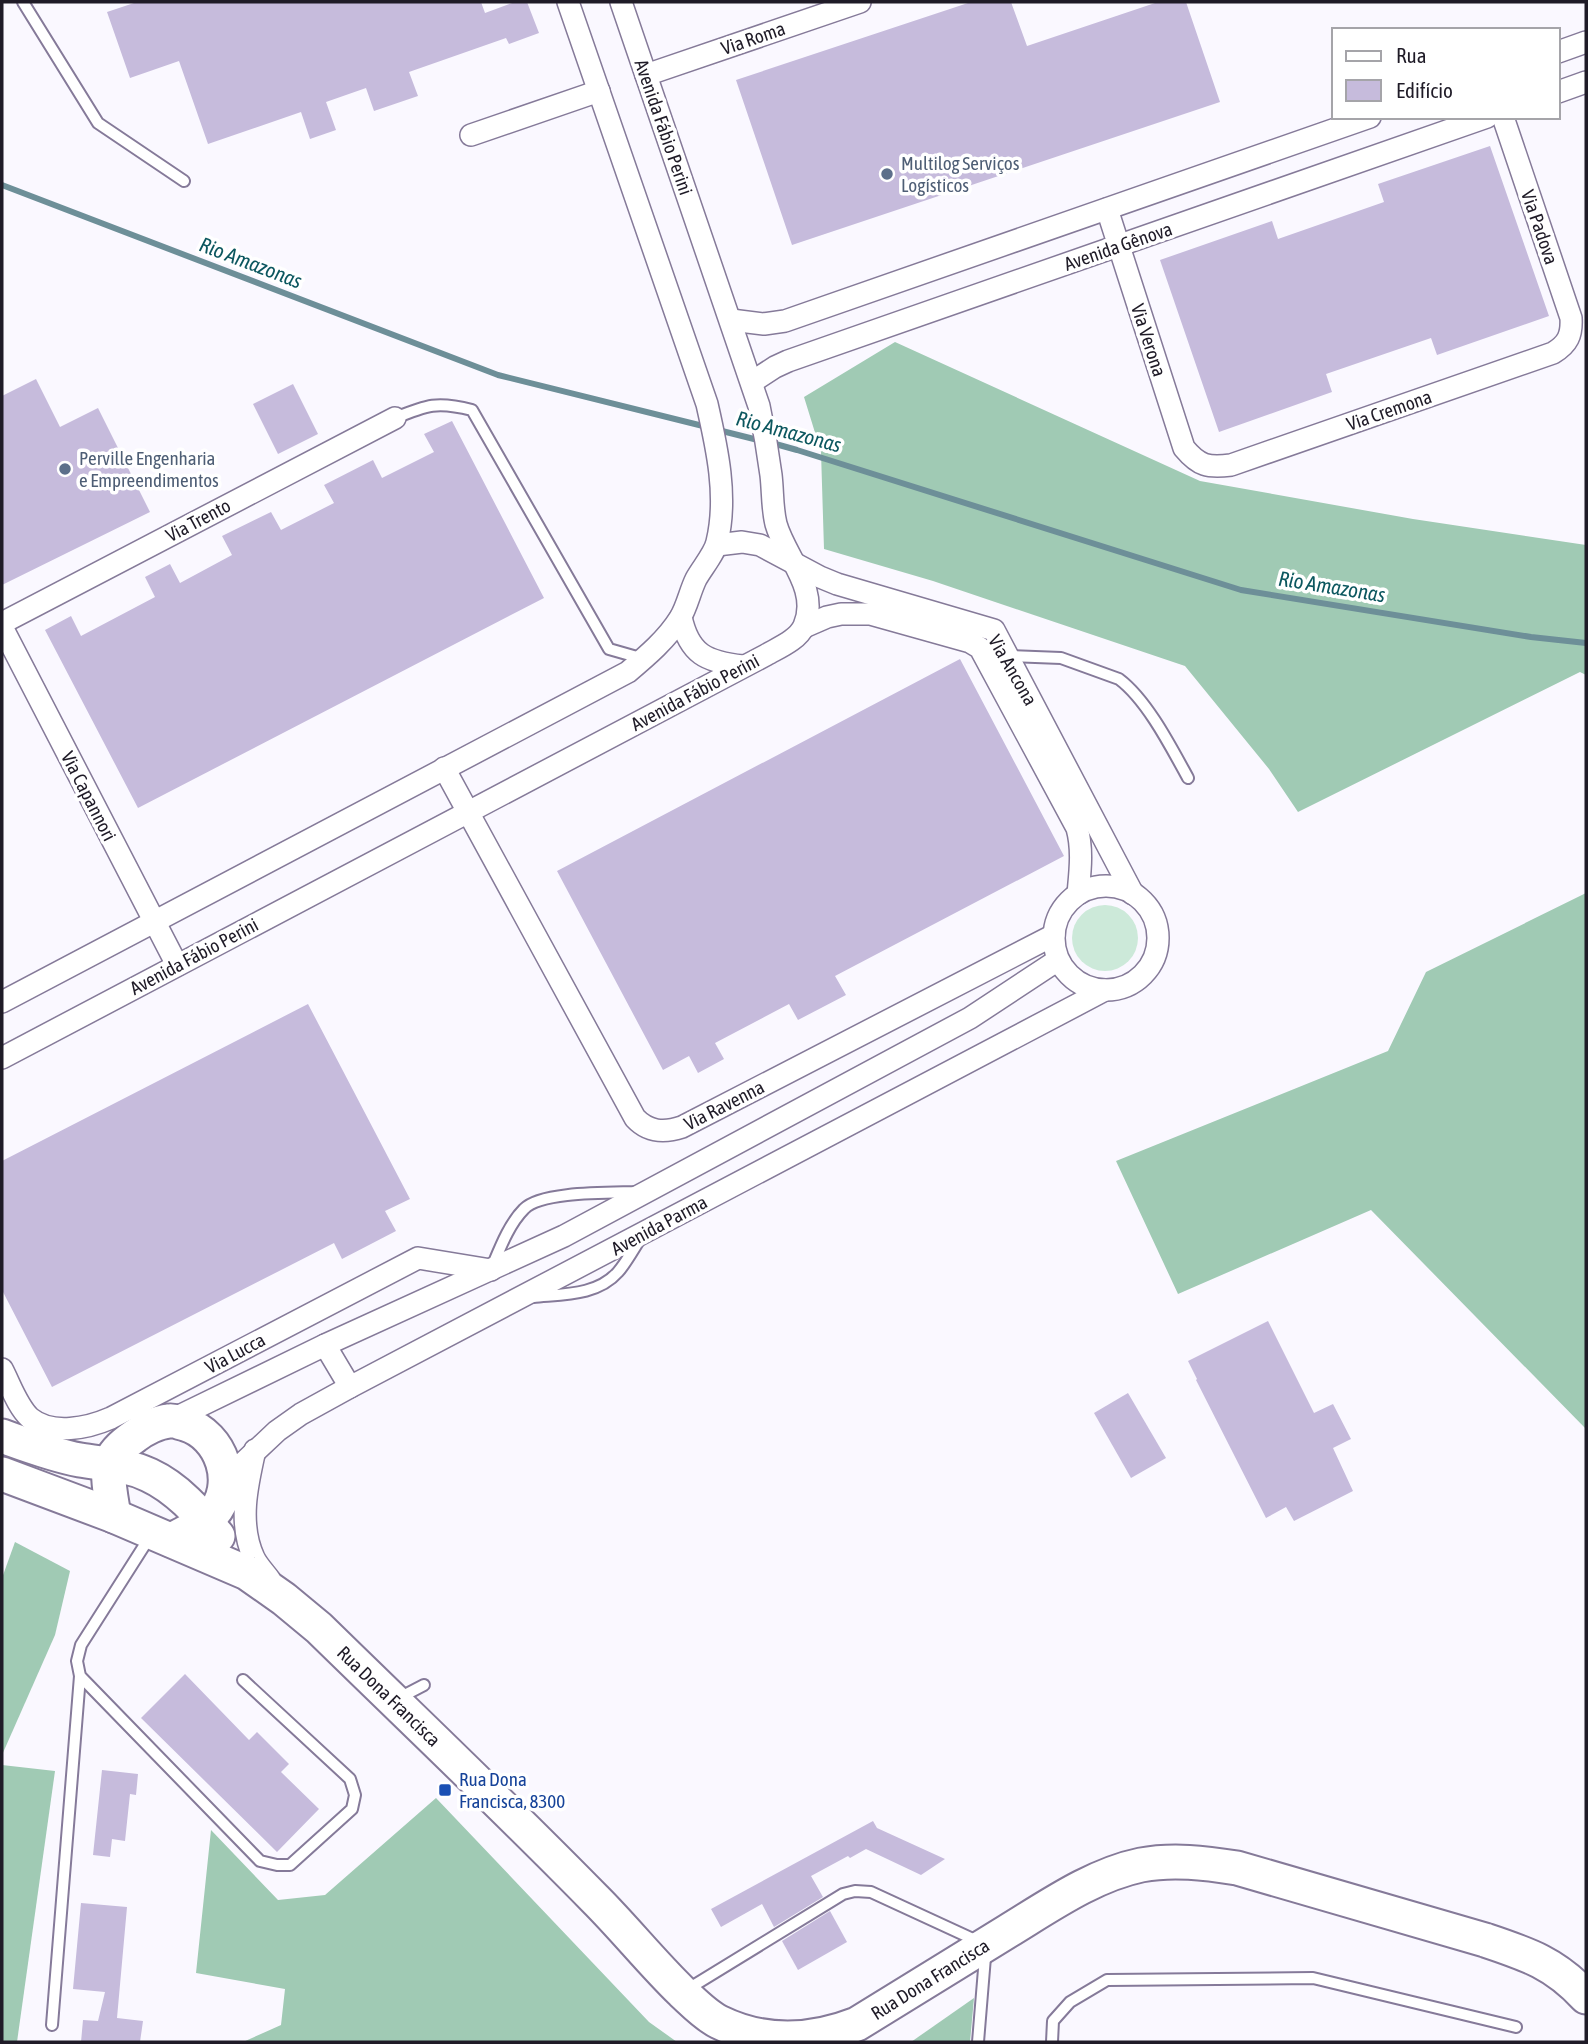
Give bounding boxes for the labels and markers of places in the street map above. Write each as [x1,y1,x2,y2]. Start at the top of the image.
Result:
place label: Multilog Serviços Logísticos [901,152,1020,196]
marker: Multilog Serviços Logísticos [879,166,895,182]
place label: Perville Engenharia e Empreendimentos [79,447,219,491]
marker: Perville Engenharia e Empreendimentos [57,461,73,477]
place label: Rua Dona Francisca, 8300 [459,1768,565,1812]
marker: Rua Dona Francisca, 8300 [437,1782,453,1798]

